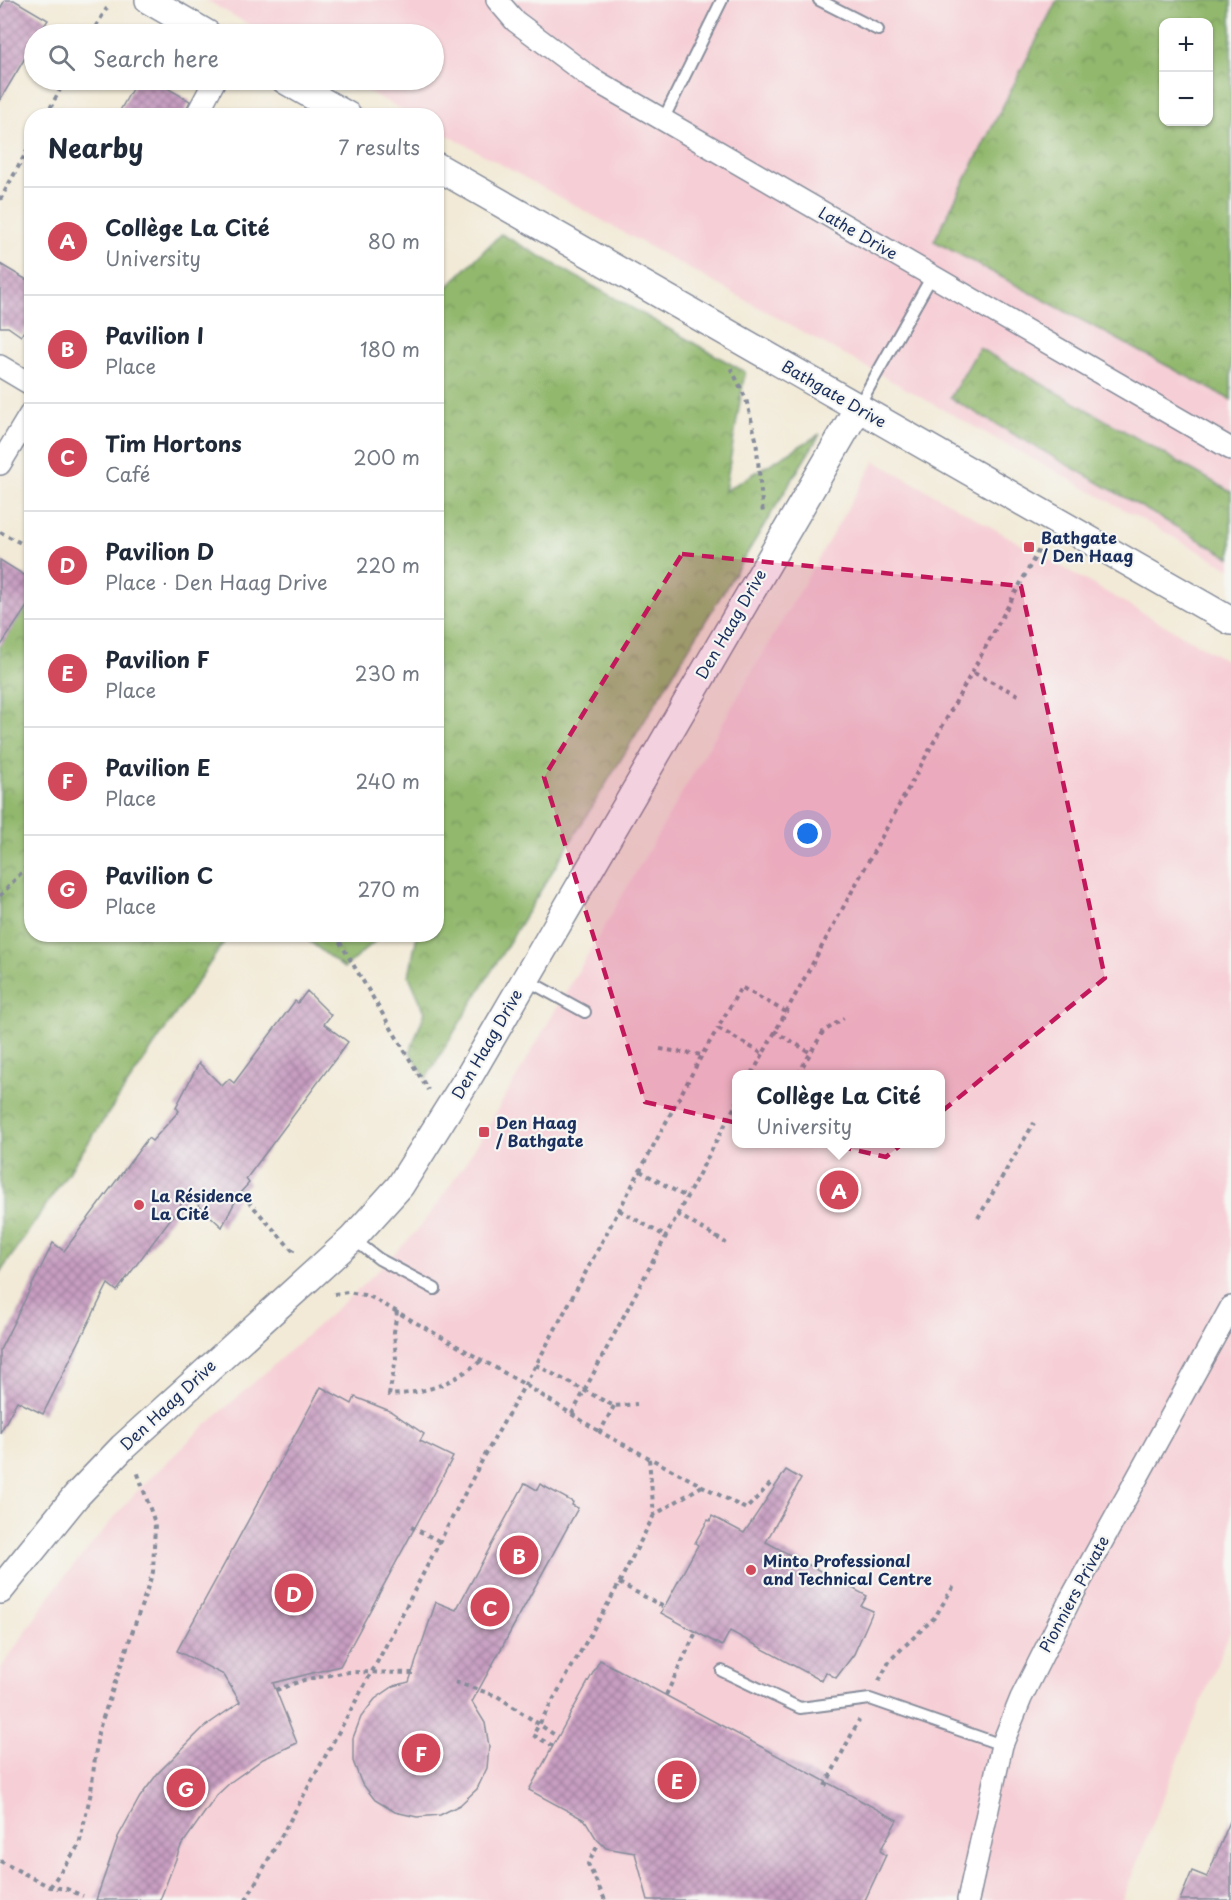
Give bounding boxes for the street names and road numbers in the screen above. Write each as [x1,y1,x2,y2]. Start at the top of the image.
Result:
street label: Lathe Drive [814,200,903,264]
street label: Bathgate Drive [778,353,891,433]
street label: Den Haag Drive [689,564,771,683]
street label: Den Haag Drive [445,984,527,1103]
street label: Den Haag Drive [114,1353,221,1455]
street label: Pionniers Private [1032,1531,1114,1656]

